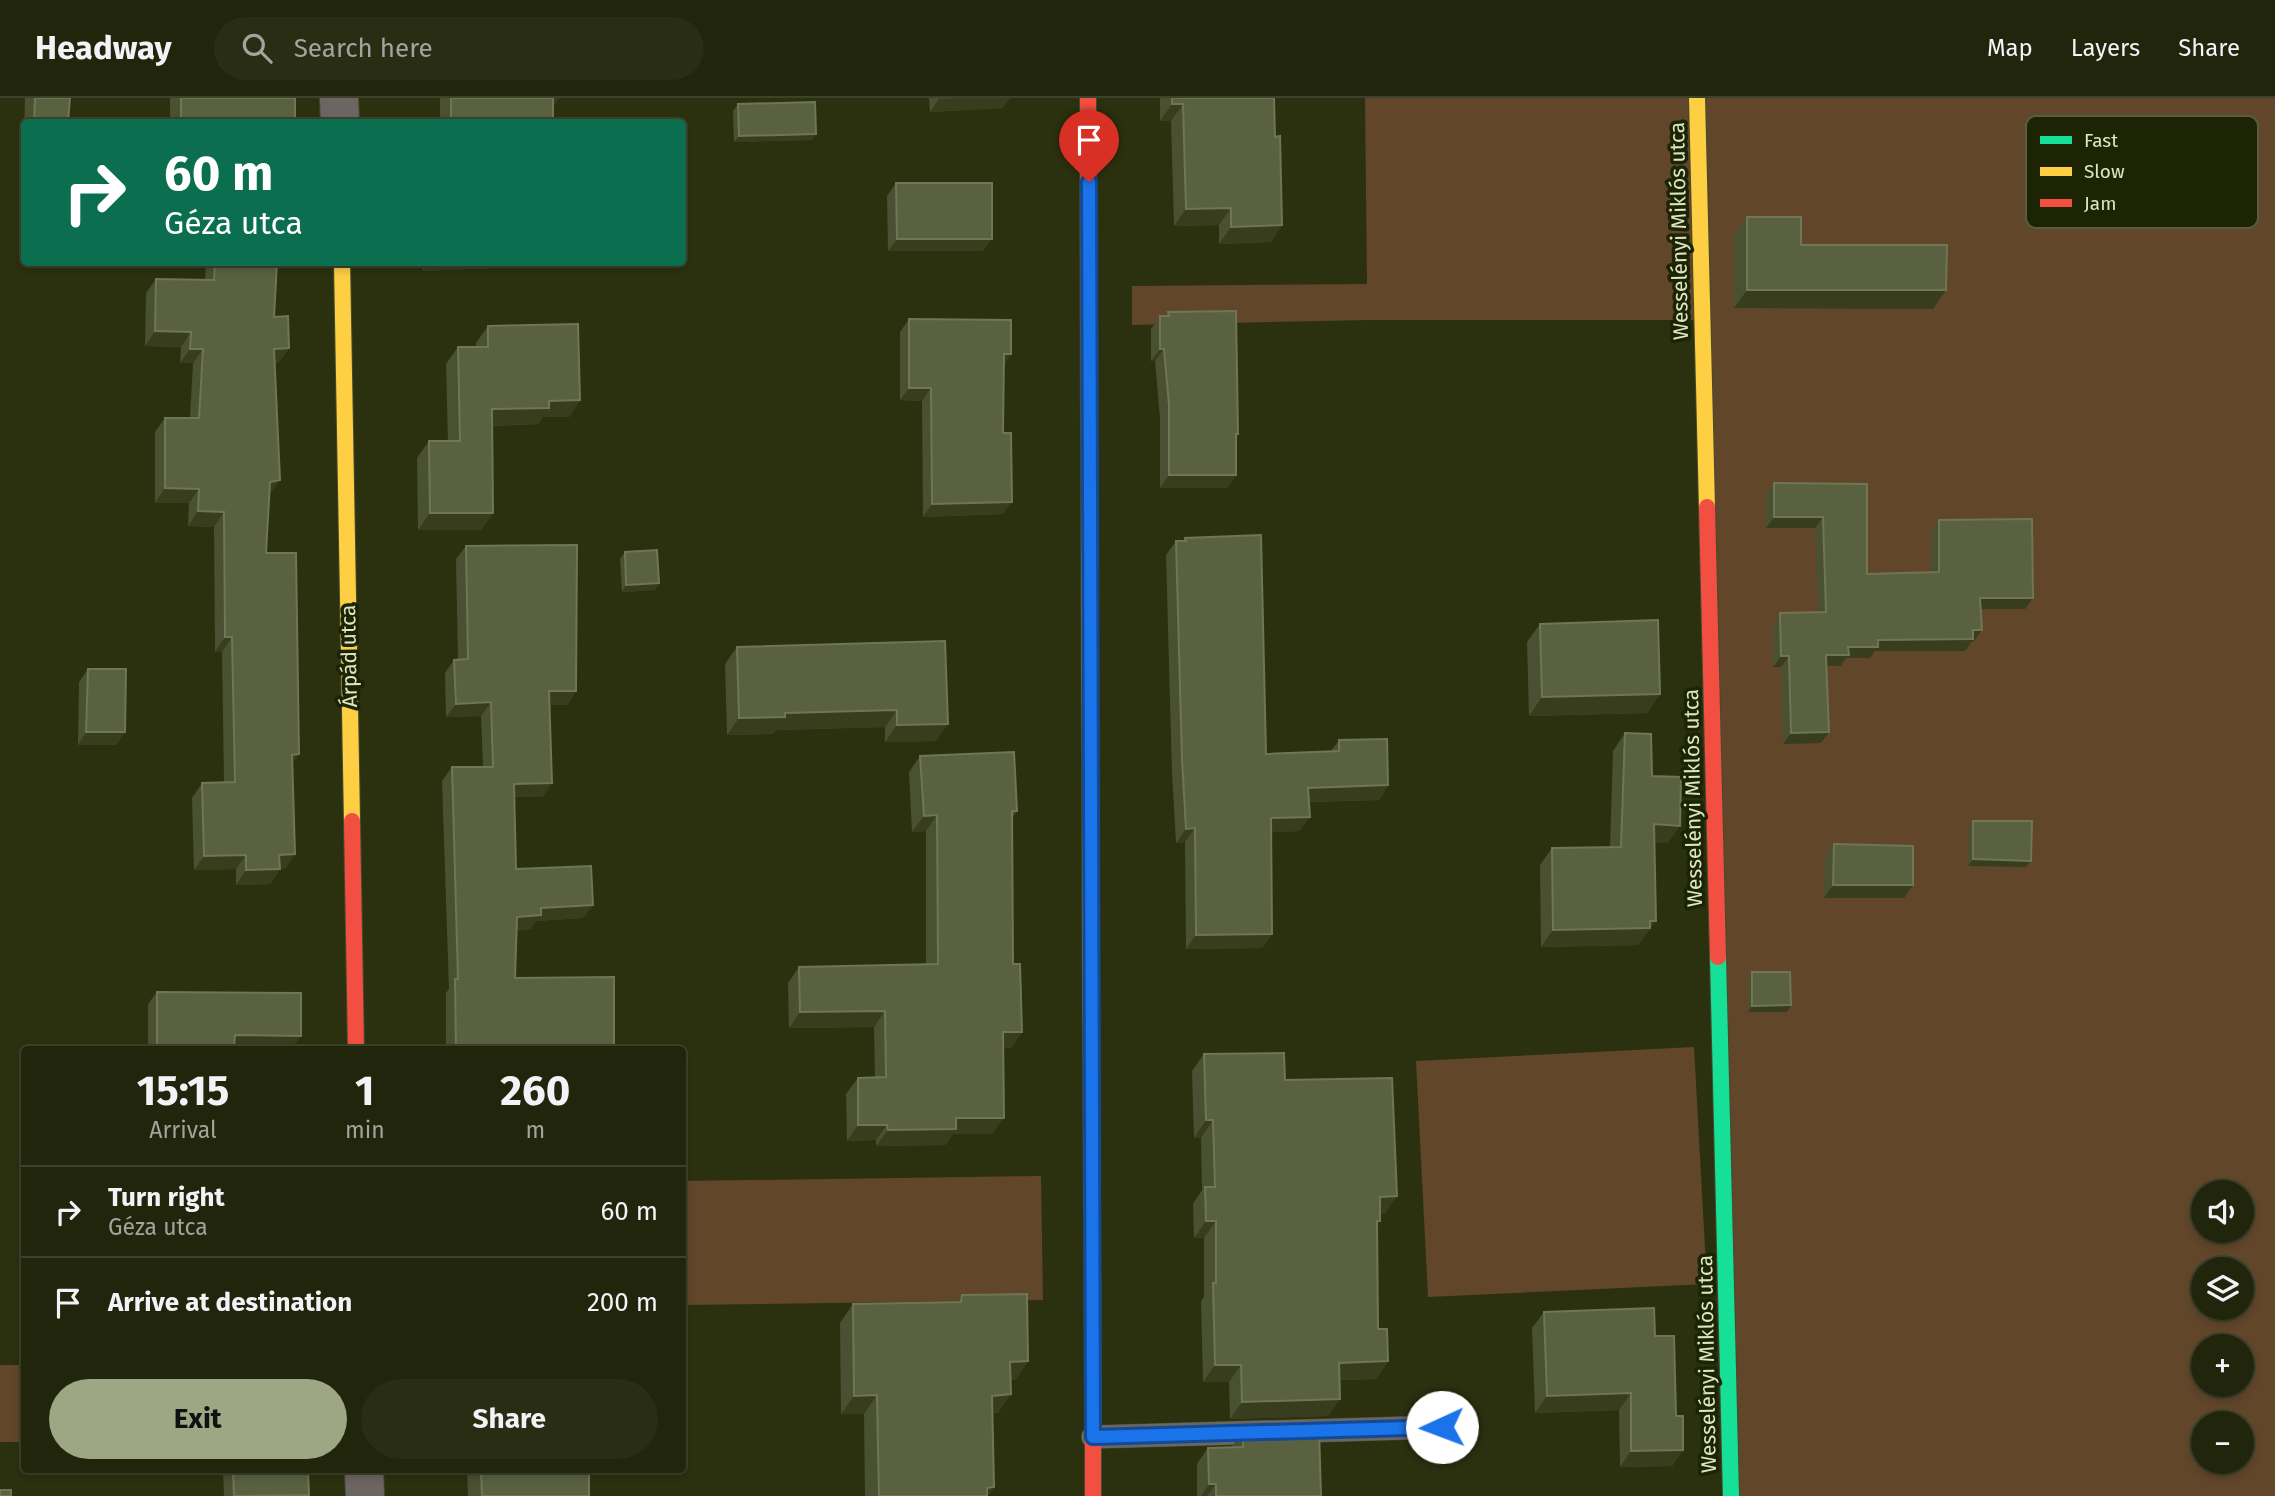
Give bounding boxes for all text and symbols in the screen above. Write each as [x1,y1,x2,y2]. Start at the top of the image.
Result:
search box [214,17,704,80]
text: Headway [35,28,172,68]
icon: search [238,29,276,67]
text: Search here [294,33,433,64]
text: Map [1987,34,2033,62]
text: Layers [2071,34,2140,62]
text: Share [2178,34,2240,62]
pin [1059,110,1119,182]
legend [2026,116,2258,228]
icon: arrive [1070,121,1108,159]
street label: Wesselényi Miklós utca [1664,122,1694,340]
text: Fast [2084,129,2118,152]
text: 60 m [164,144,273,203]
icon: right [49,147,140,238]
text: Slow [2084,160,2125,183]
text: Jam [2084,192,2116,215]
text: Géza utca [164,204,303,242]
street label: Árpád utca [335,604,363,708]
street label: Wesselényi Miklós utca [1678,689,1708,907]
text: 15:15 [137,1066,229,1116]
text: 1 [355,1066,375,1116]
text: 260 [500,1066,570,1116]
text: Arrival [149,1116,217,1144]
text: min [345,1116,385,1144]
text: m [525,1116,545,1144]
map controls [2191,1180,2254,1474]
button: sound [2191,1180,2254,1243]
text: Turn right [108,1182,225,1213]
icon: right [49,1193,87,1231]
text: 60 m [600,1196,658,1227]
text: Géza utca [108,1213,208,1241]
street label: Wesselényi Miklós utca [1692,1255,1722,1473]
button: layers [2191,1257,2254,1320]
icon: arrive [49,1284,87,1322]
text: Arrive at destination [108,1287,352,1318]
text: 200 m [587,1287,658,1318]
button: + [2191,1334,2254,1397]
button: Exit [49,1379,347,1459]
button: Share [361,1379,658,1459]
position arrow [1405,1390,1479,1464]
button: − [2191,1411,2254,1474]

